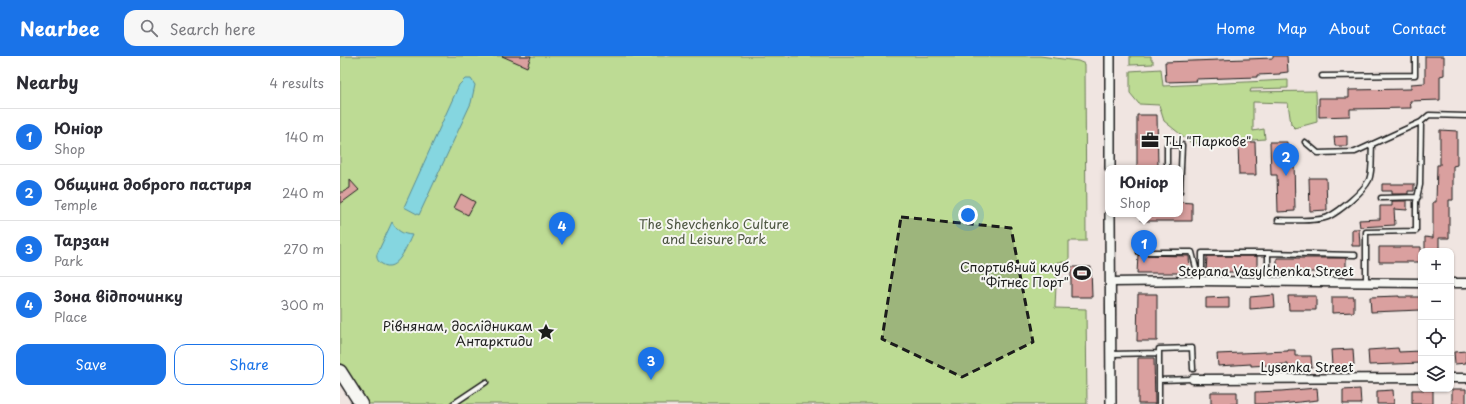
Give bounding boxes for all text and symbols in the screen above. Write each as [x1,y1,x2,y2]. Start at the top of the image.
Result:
search box [124,10,404,46]
text: Nearbee [20,14,100,42]
icon: search [138,17,160,39]
text: Search here [170,17,255,40]
text: Home [1216,18,1255,39]
text: Map [1277,18,1307,39]
text: About [1329,18,1370,39]
text: Contact [1392,18,1446,39]
text: Nearby [16,69,78,95]
text: 4 results [270,73,324,92]
text: Юніор [54,116,103,139]
text: 1 [26,127,32,146]
text: 140 m [285,127,324,146]
office icon: ТЦ "Паркове" [1140,130,1160,150]
place label: ТЦ "Паркове" [1163,131,1251,150]
text: Shop [54,139,85,158]
pin: 2 [1273,143,1299,176]
popup [1105,165,1183,217]
text: Юніор [1119,170,1169,193]
text: Община доброго пастиря [54,172,252,195]
text: 2 [24,183,34,202]
text: 240 m [282,183,324,202]
text: Shop [1119,193,1151,212]
text: Temple [54,195,97,214]
your location [958,205,978,225]
pin: 4 [549,212,575,245]
park label: The Shevchenko Culture and Leisure Park [639,214,789,248]
text: Тарзан [54,228,109,251]
pin: 1 [1131,230,1157,263]
text: 3 [25,239,33,258]
text: 270 m [283,239,324,258]
map controls [1418,248,1454,392]
button: + [1418,248,1454,284]
text: Park [54,251,83,270]
place label: Спортивний клуб "Фітнес Порт" [960,257,1069,291]
street label: Stepana Vasylchenka Street [1178,261,1354,280]
sports icon: Спортивний клуб "Фітнес Порт" [1072,263,1092,283]
text: Зона відпочинку [54,284,183,307]
button: − [1418,284,1454,320]
text: 4 [25,295,33,314]
text: 300 m [280,295,324,314]
text: Place [54,307,87,326]
place label: Рівнянам, дослідникам Антарктиди [383,316,533,350]
button: locate [1418,320,1454,356]
place icon: Рівнянам, дослідникам Антарктиди [536,322,556,342]
button: Save [16,344,166,385]
button: Share [174,344,324,385]
pin: 3 [638,347,664,380]
button: layers [1418,356,1454,392]
street label: Lysenka Street [1260,357,1354,376]

